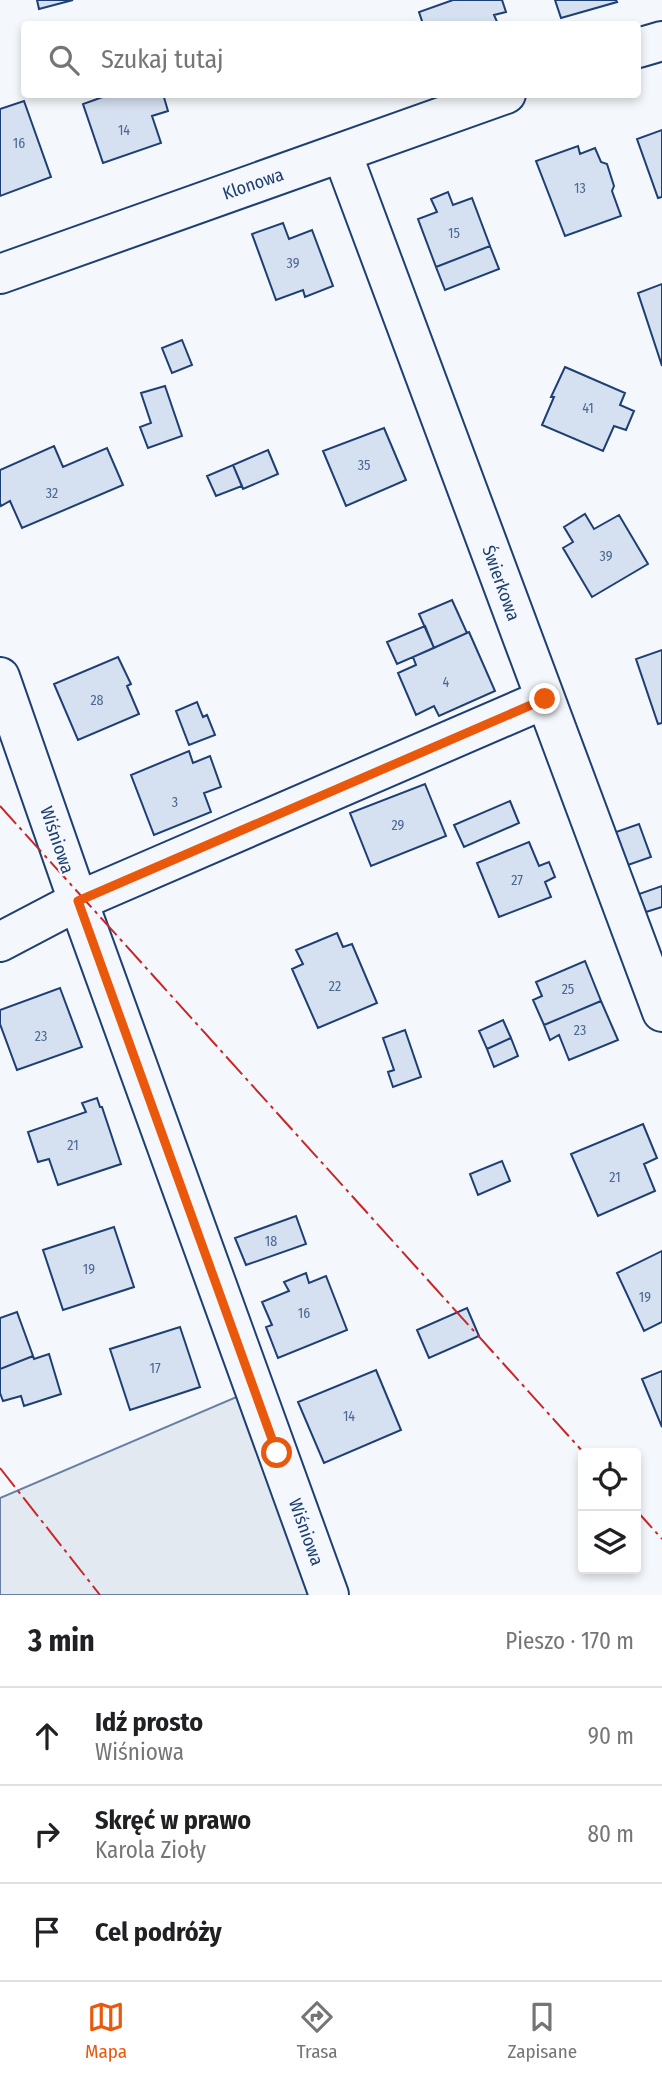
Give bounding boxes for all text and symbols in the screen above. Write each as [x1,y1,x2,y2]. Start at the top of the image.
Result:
search box [21,21,641,98]
icon: search [45,41,83,79]
text: Szukaj tutaj [101,44,224,75]
house number: 14 [118,122,130,139]
house number: 16 [13,135,25,152]
street label: Klonowa [220,163,287,205]
house number: 13 [574,180,586,197]
house number: 15 [448,225,460,242]
house number: 39 [287,255,300,272]
house number: 41 [582,400,594,417]
house number: 35 [358,457,370,474]
house number: 32 [46,485,58,502]
street label: Świerkowa [477,542,526,624]
house number: 39 [600,548,613,565]
house number: 4 [443,674,450,691]
route end [529,683,560,714]
house number: 28 [90,692,104,709]
house number: 3 [172,794,178,811]
street label: Wiśniowa [35,804,79,877]
house number: 29 [392,817,405,834]
house number: 27 [511,872,523,889]
house number: 22 [329,978,341,995]
house number: 25 [562,981,574,998]
house number: 23 [574,1022,586,1039]
house number: 23 [35,1028,47,1045]
house number: 21 [67,1137,79,1154]
house number: 21 [609,1169,621,1186]
house number: 18 [265,1233,277,1250]
house number: 19 [83,1261,95,1278]
house number: 19 [639,1289,651,1306]
house number: 16 [298,1305,310,1322]
house number: 17 [149,1360,161,1377]
house number: 14 [343,1408,355,1425]
route start [261,1437,292,1468]
map controls [578,1448,641,1574]
button: locate [578,1448,641,1511]
street label: Wiśniowa [284,1496,328,1569]
button: layers [578,1511,641,1574]
text: 3 min [28,1623,95,1659]
text: Pieszo · 170 m [505,1627,634,1655]
text: Idź prosto [95,1707,203,1738]
icon: ahead [28,1717,66,1755]
text: 90 m [588,1722,634,1750]
text: Wiśniowa [95,1738,184,1766]
text: Skręć w prawo [95,1805,251,1836]
icon: right [28,1815,66,1853]
text: 80 m [587,1820,634,1848]
text: Karola Zioły [95,1836,206,1864]
icon: arrive [28,1913,66,1951]
text: Cel podróży [95,1917,222,1948]
tab: Mapa [85,1998,127,2063]
tab: Trasa [297,1998,338,2063]
tab: Zapisane [507,1998,577,2063]

